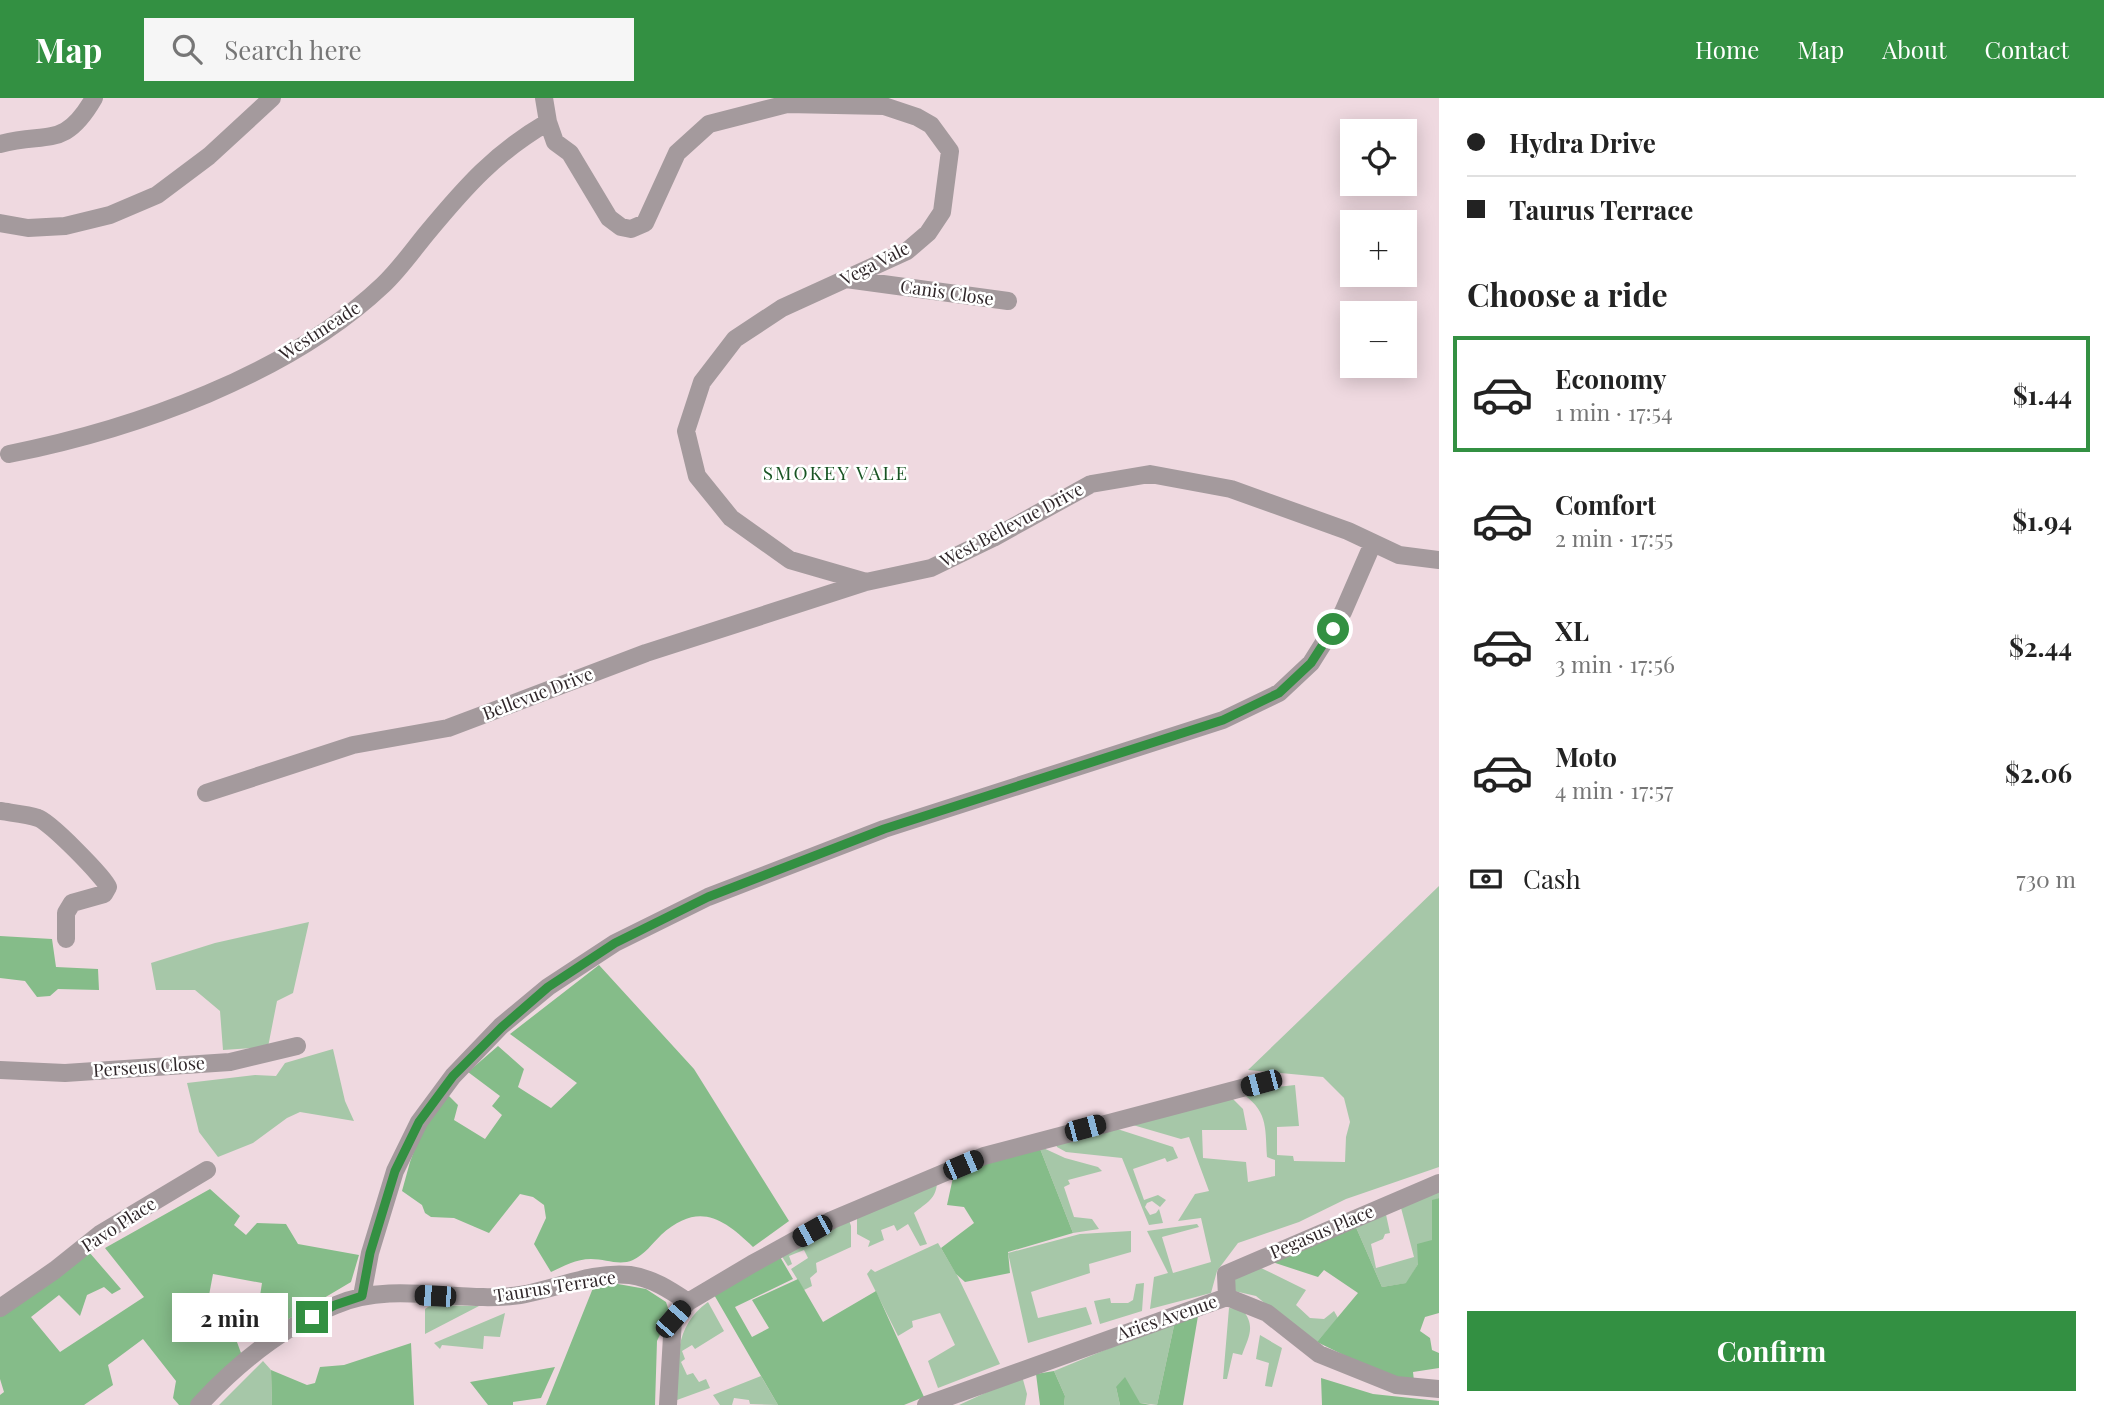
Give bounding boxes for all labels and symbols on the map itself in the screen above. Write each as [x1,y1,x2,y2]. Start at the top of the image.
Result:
street label: Vega Vale [835,235,913,291]
street label: Canis Close [899,274,995,310]
street label: Westmeade [273,295,365,366]
district label: SMOKEY VALE [763,459,909,485]
street label: West Bellevue Drive [935,476,1087,573]
route start [1317,613,1349,645]
street label: Bellevue Drive [479,661,596,725]
street label: Perseus Close [92,1050,206,1082]
car [1238,1067,1285,1099]
car [1062,1112,1109,1144]
car [940,1147,987,1183]
street label: Pavo Place [76,1191,160,1257]
street label: Pegasus Place [1266,1198,1377,1264]
car [789,1212,836,1250]
street label: Taurus Terrace [492,1265,618,1308]
car [414,1284,457,1308]
street label: Aries Avenue [1112,1289,1220,1346]
callout: 2 min [172,1292,288,1342]
car [652,1296,695,1342]
route end [296,1301,328,1333]

